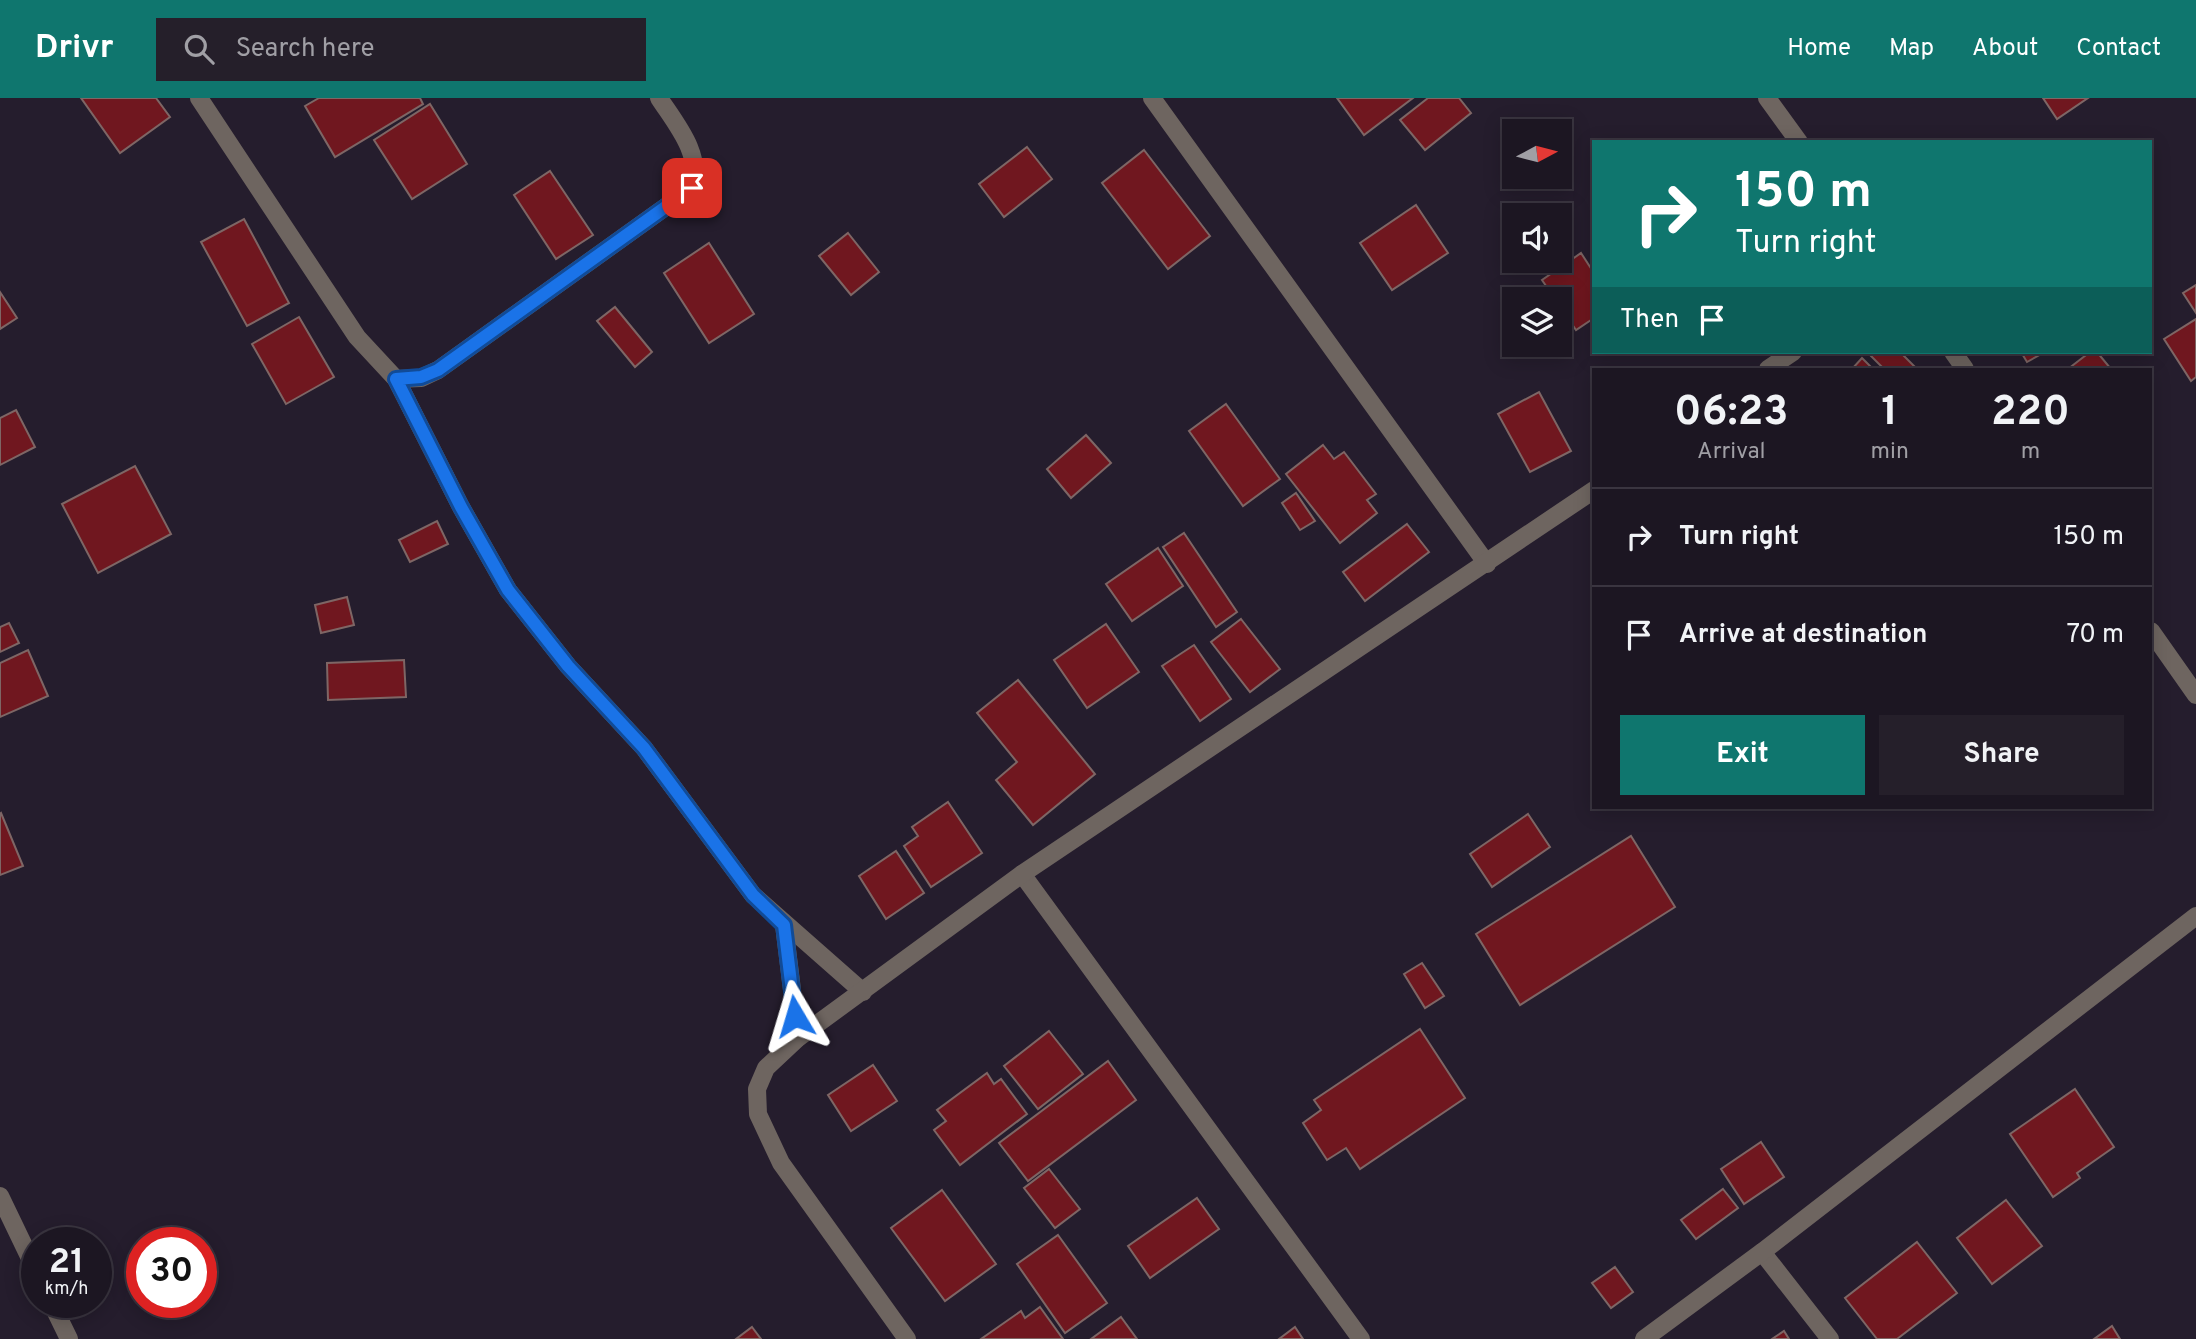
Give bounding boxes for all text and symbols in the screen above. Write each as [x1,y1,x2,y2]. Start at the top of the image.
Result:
search box [156,18,646,81]
text: Drivr [35,28,114,70]
icon: search [180,30,218,68]
text: Search here [236,33,375,66]
text: Home [1787,34,1851,64]
text: Map [1889,34,1934,64]
text: About [1972,34,2038,64]
text: Contact [2076,34,2161,64]
north arrow [1502,119,1572,189]
map controls [1502,119,1572,357]
pin [662,158,722,218]
text: 150 m [1735,163,1872,225]
icon: right [1620,168,1711,259]
icon: arrive [673,169,711,207]
button: sound [1502,203,1572,273]
text: Turn right [1735,224,1877,264]
button: layers [1502,287,1572,357]
icon: arrive [1693,301,1731,339]
text: Then [1620,304,1679,337]
text: 06:23 [1674,387,1789,440]
text: 1 [1881,387,1898,440]
text: 220 [1991,387,2070,440]
text: Arrival [1697,438,1766,467]
text: min [1871,438,1909,467]
text: m [2021,438,2040,467]
icon: right [1620,518,1658,556]
text: Turn right [1679,521,1799,554]
text: 150 m [2053,521,2124,554]
icon: arrive [1620,616,1658,654]
text: Arrive at destination [1679,619,1927,652]
text: 70 m [2066,619,2124,652]
button: Exit [1620,715,1865,795]
button: Share [1879,715,2124,795]
position arrow [758,979,832,1053]
speed limit sign: 30 [126,1227,217,1318]
text: 21 [49,1241,84,1285]
text: km/h [45,1278,88,1301]

